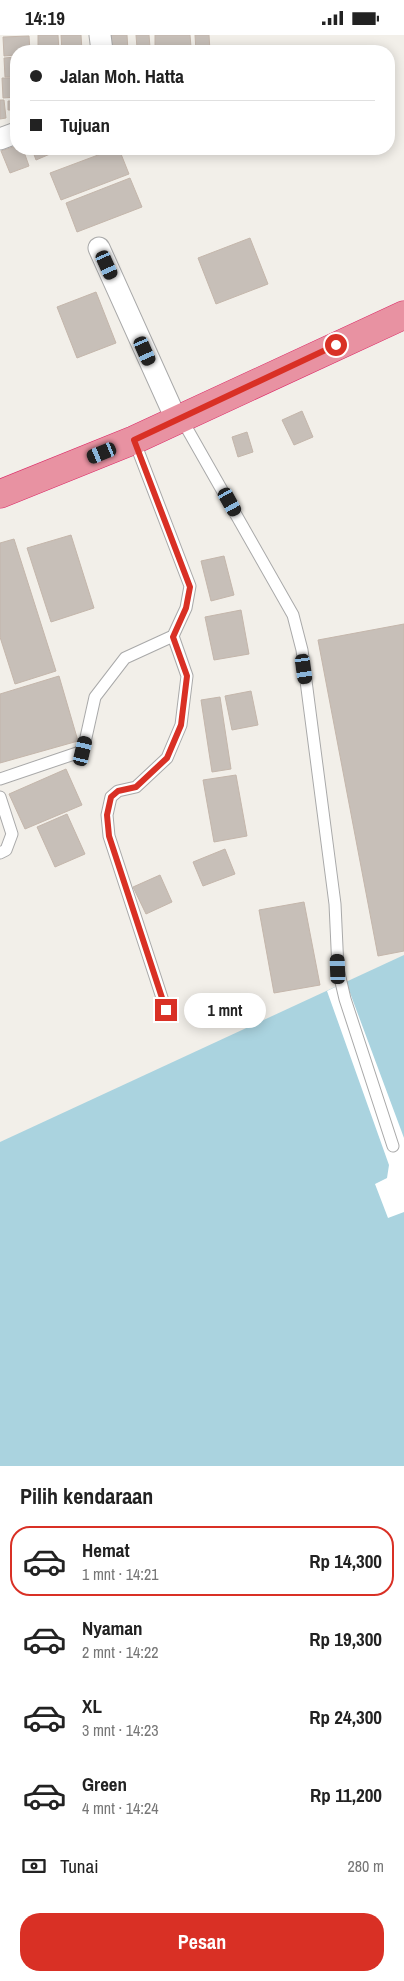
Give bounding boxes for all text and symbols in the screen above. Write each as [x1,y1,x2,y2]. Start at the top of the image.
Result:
text: 14:19 [25,5,65,31]
text: Jalan Moh. Hatta [60,63,184,89]
text: Tujuan [60,112,110,138]
car [94,248,119,282]
car [132,334,157,368]
route start [325,334,347,356]
car [85,440,118,466]
car [216,485,243,519]
car [294,653,313,685]
car [72,735,93,767]
car [329,954,346,984]
callout: 1 mnt [184,993,266,1027]
route end [155,999,177,1021]
text: 1 mnt [208,999,243,1021]
text: Pilih kendaraan [20,1481,153,1511]
text: Hemat [82,1537,130,1563]
icon: car [22,1539,67,1584]
text: Rp 14,300 [309,1548,382,1574]
text: 1 mnt · 14:21 [82,1563,159,1585]
text: Nyaman [82,1615,143,1641]
icon: car [22,1617,67,1662]
text: Rp 19,300 [309,1626,382,1652]
text: 2 mnt · 14:22 [82,1641,159,1663]
text: XL [82,1693,102,1719]
icon: car [22,1695,67,1740]
text: Rp 24,300 [309,1704,382,1730]
text: 3 mnt · 14:23 [82,1719,159,1741]
text: Green [82,1771,127,1797]
icon: car [22,1773,67,1818]
text: Rp 11,200 [310,1782,382,1808]
text: 4 mnt · 14:24 [82,1797,159,1819]
icon: cash [20,1852,48,1880]
text: Tunai [60,1853,99,1879]
text: 280 m [348,1855,384,1877]
button: Pesan [20,1913,384,1971]

